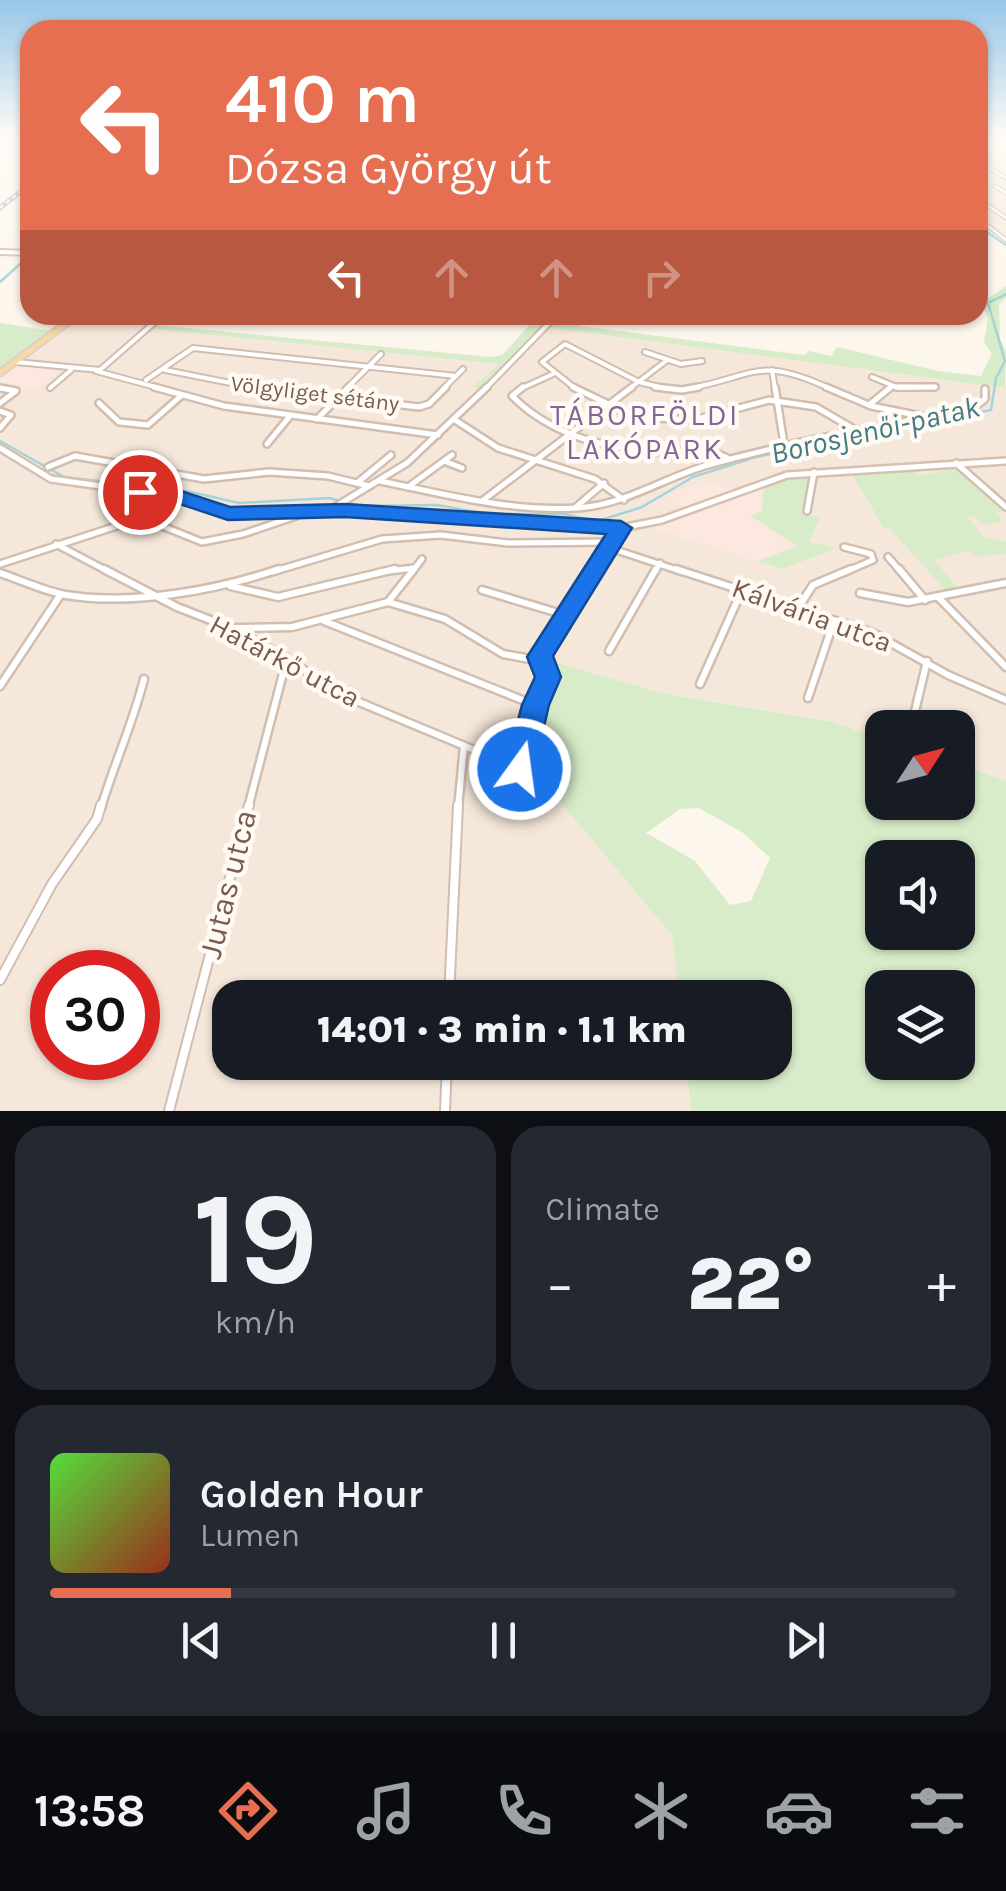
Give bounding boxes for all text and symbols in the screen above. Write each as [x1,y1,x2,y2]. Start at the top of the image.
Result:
text: 410 m [225,58,420,140]
icon: left [60,60,190,190]
text: Dózsa György út [225,142,552,194]
icon: left [319,250,374,305]
icon: ahead [424,250,479,305]
icon: ahead [529,250,584,305]
icon: right [634,250,689,305]
street label: Völgyliget sétány [229,371,401,417]
water label: Borosjenői-patak [767,388,984,472]
district label: TÁBORFÖLDI LAKÓPARK [550,397,740,467]
pin [98,450,183,535]
icon: arrive [113,465,168,520]
street label: Kálvária utca [728,571,896,659]
street label: Határkő utca [204,608,366,714]
north arrow [865,710,975,820]
map controls [865,710,975,1080]
position arrow [468,717,572,821]
street label: Jutas utca [192,806,264,962]
button: sound [865,840,975,950]
speed limit sign: 30 [30,950,160,1080]
button: layers [865,970,975,1080]
text: 14:01 · 3 min · 1.1 km [317,1007,687,1052]
text: 19 [192,1163,318,1315]
text: Climate [546,1191,660,1228]
text: 22° [687,1240,815,1328]
text: − [546,1252,574,1316]
text: + [927,1252,956,1316]
text: km/h [215,1304,296,1341]
text: Golden Hour [200,1472,423,1517]
text: Lumen [200,1517,300,1554]
icon: previous [174,1613,229,1668]
icon: pause [476,1613,531,1668]
icon: next [778,1613,833,1668]
icon: directions [213,1776,283,1846]
icon: music [351,1776,421,1846]
icon: phone [489,1776,559,1846]
icon: climate [626,1776,696,1846]
icon: car [764,1776,834,1846]
icon: filters [902,1776,972,1846]
text: 13:58 [34,1785,145,1837]

